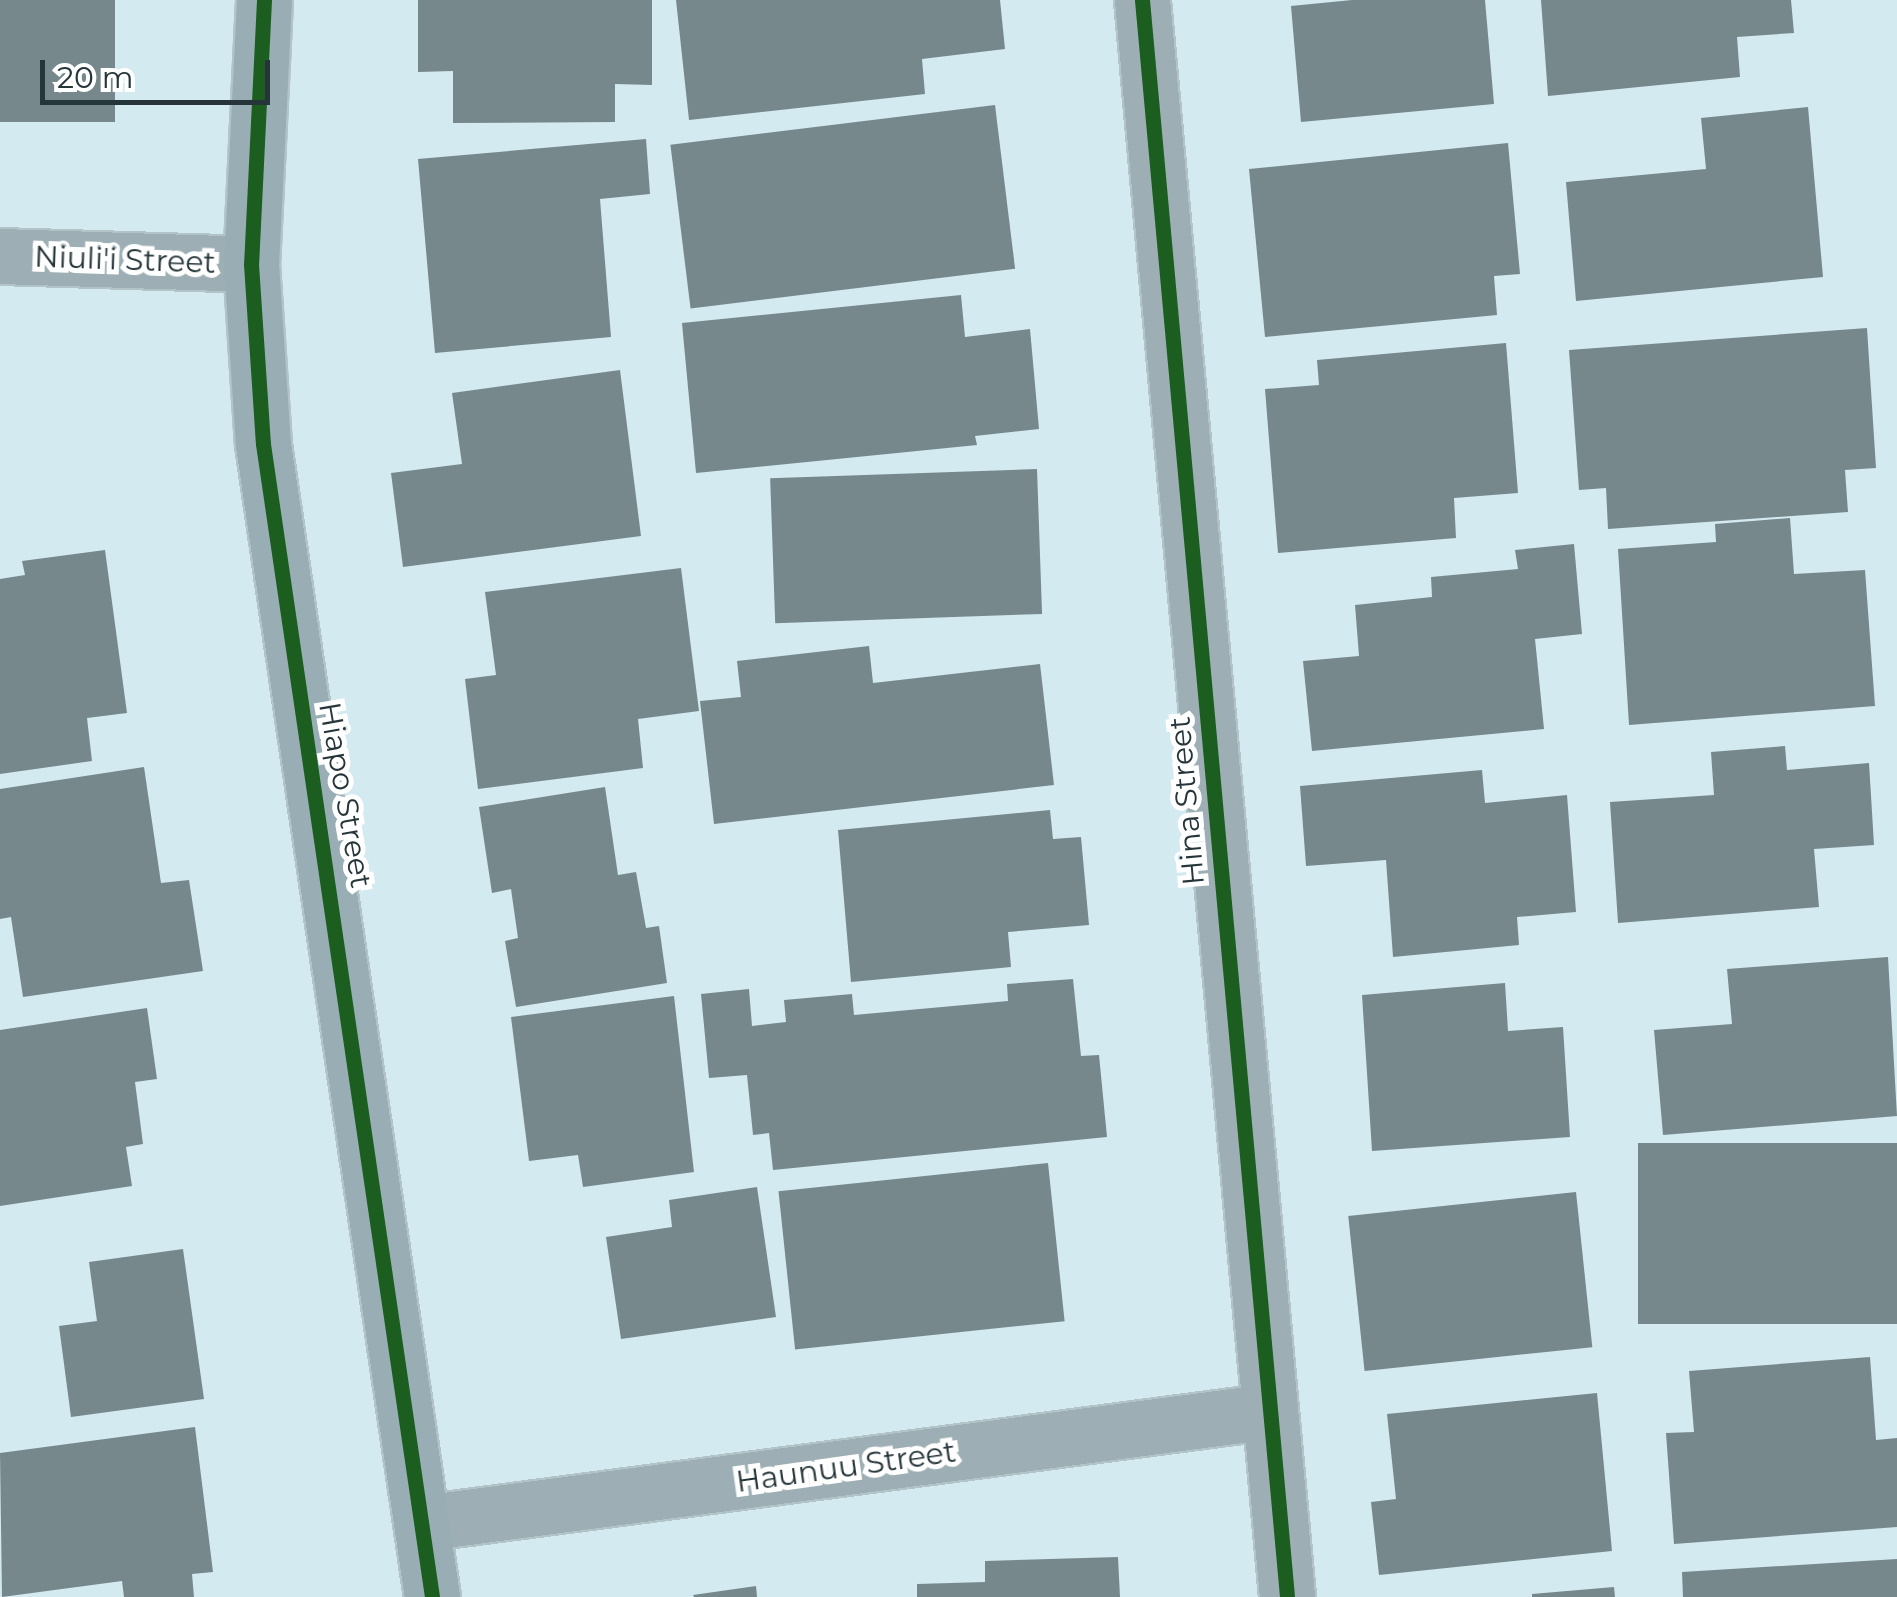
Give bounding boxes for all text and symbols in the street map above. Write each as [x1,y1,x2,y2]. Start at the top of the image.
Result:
scale bar [45,40,275,102]
text: 20 m [57,59,134,96]
street label: Niuli'i Street [34,239,216,281]
street label: Hiapo Street [311,699,379,891]
street label: Hina Street [1162,715,1212,887]
street label: Haunuu Street [734,1434,958,1500]

